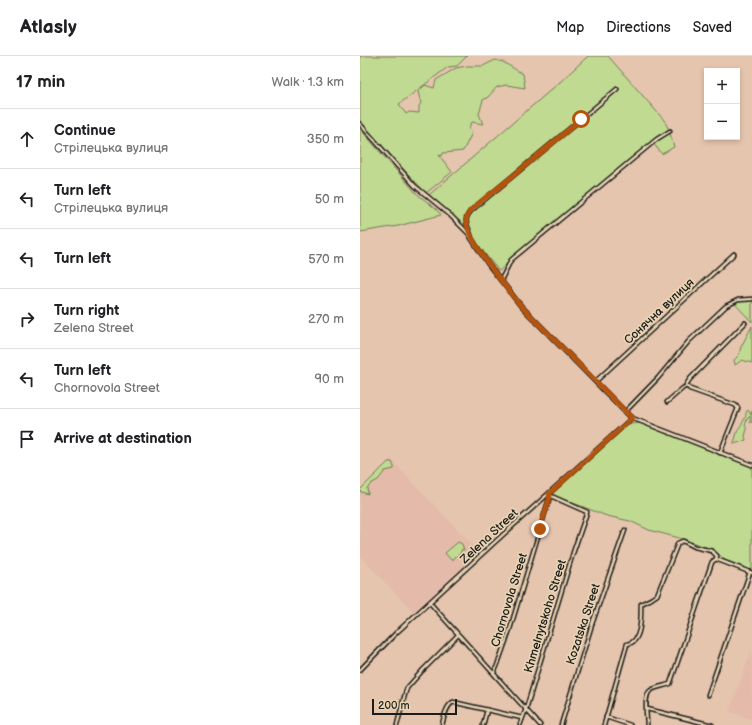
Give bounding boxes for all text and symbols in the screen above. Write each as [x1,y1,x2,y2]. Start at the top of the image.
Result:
text: Atlasly [20,16,77,39]
text: Map [556,19,584,36]
text: Directions [606,19,671,36]
text: Saved [693,19,732,36]
map controls [704,68,740,140]
button: + [704,68,740,104]
text: 17 min [16,72,65,92]
text: Walk · 1.3 km [272,74,344,90]
button: − [704,104,740,140]
route start [572,110,590,128]
text: Continue [54,121,116,140]
icon: ahead [16,128,38,150]
text: 350 m [307,131,344,147]
text: Стрілецька вулиця [54,140,168,156]
text: Turn left [54,181,111,200]
icon: left [16,188,38,210]
text: 50 m [315,191,344,207]
text: Стрілецька вулиця [54,200,168,216]
icon: left [16,248,38,270]
text: Turn left [54,249,111,268]
text: 570 m [308,251,344,267]
street label: Сонячна вулиця [621,275,698,348]
text: Turn right [54,301,119,320]
icon: right [16,308,38,330]
text: 270 m [308,311,344,327]
text: Zelena Street [54,320,134,336]
text: Turn left [54,361,111,380]
icon: left [16,368,38,390]
text: 90 m [315,371,344,387]
text: Chornovola Street [54,380,160,396]
icon: arrive [16,428,38,450]
text: Arrive at destination [54,429,192,448]
street label: Zelena Street [457,506,522,568]
route end [531,520,549,538]
street label: Chornovola Street [488,551,531,649]
street label: Khmelnytskoho Street [521,557,570,675]
street label: Kozatska Street [563,581,604,667]
scale bar [372,697,457,716]
text: 200 m [378,699,410,712]

